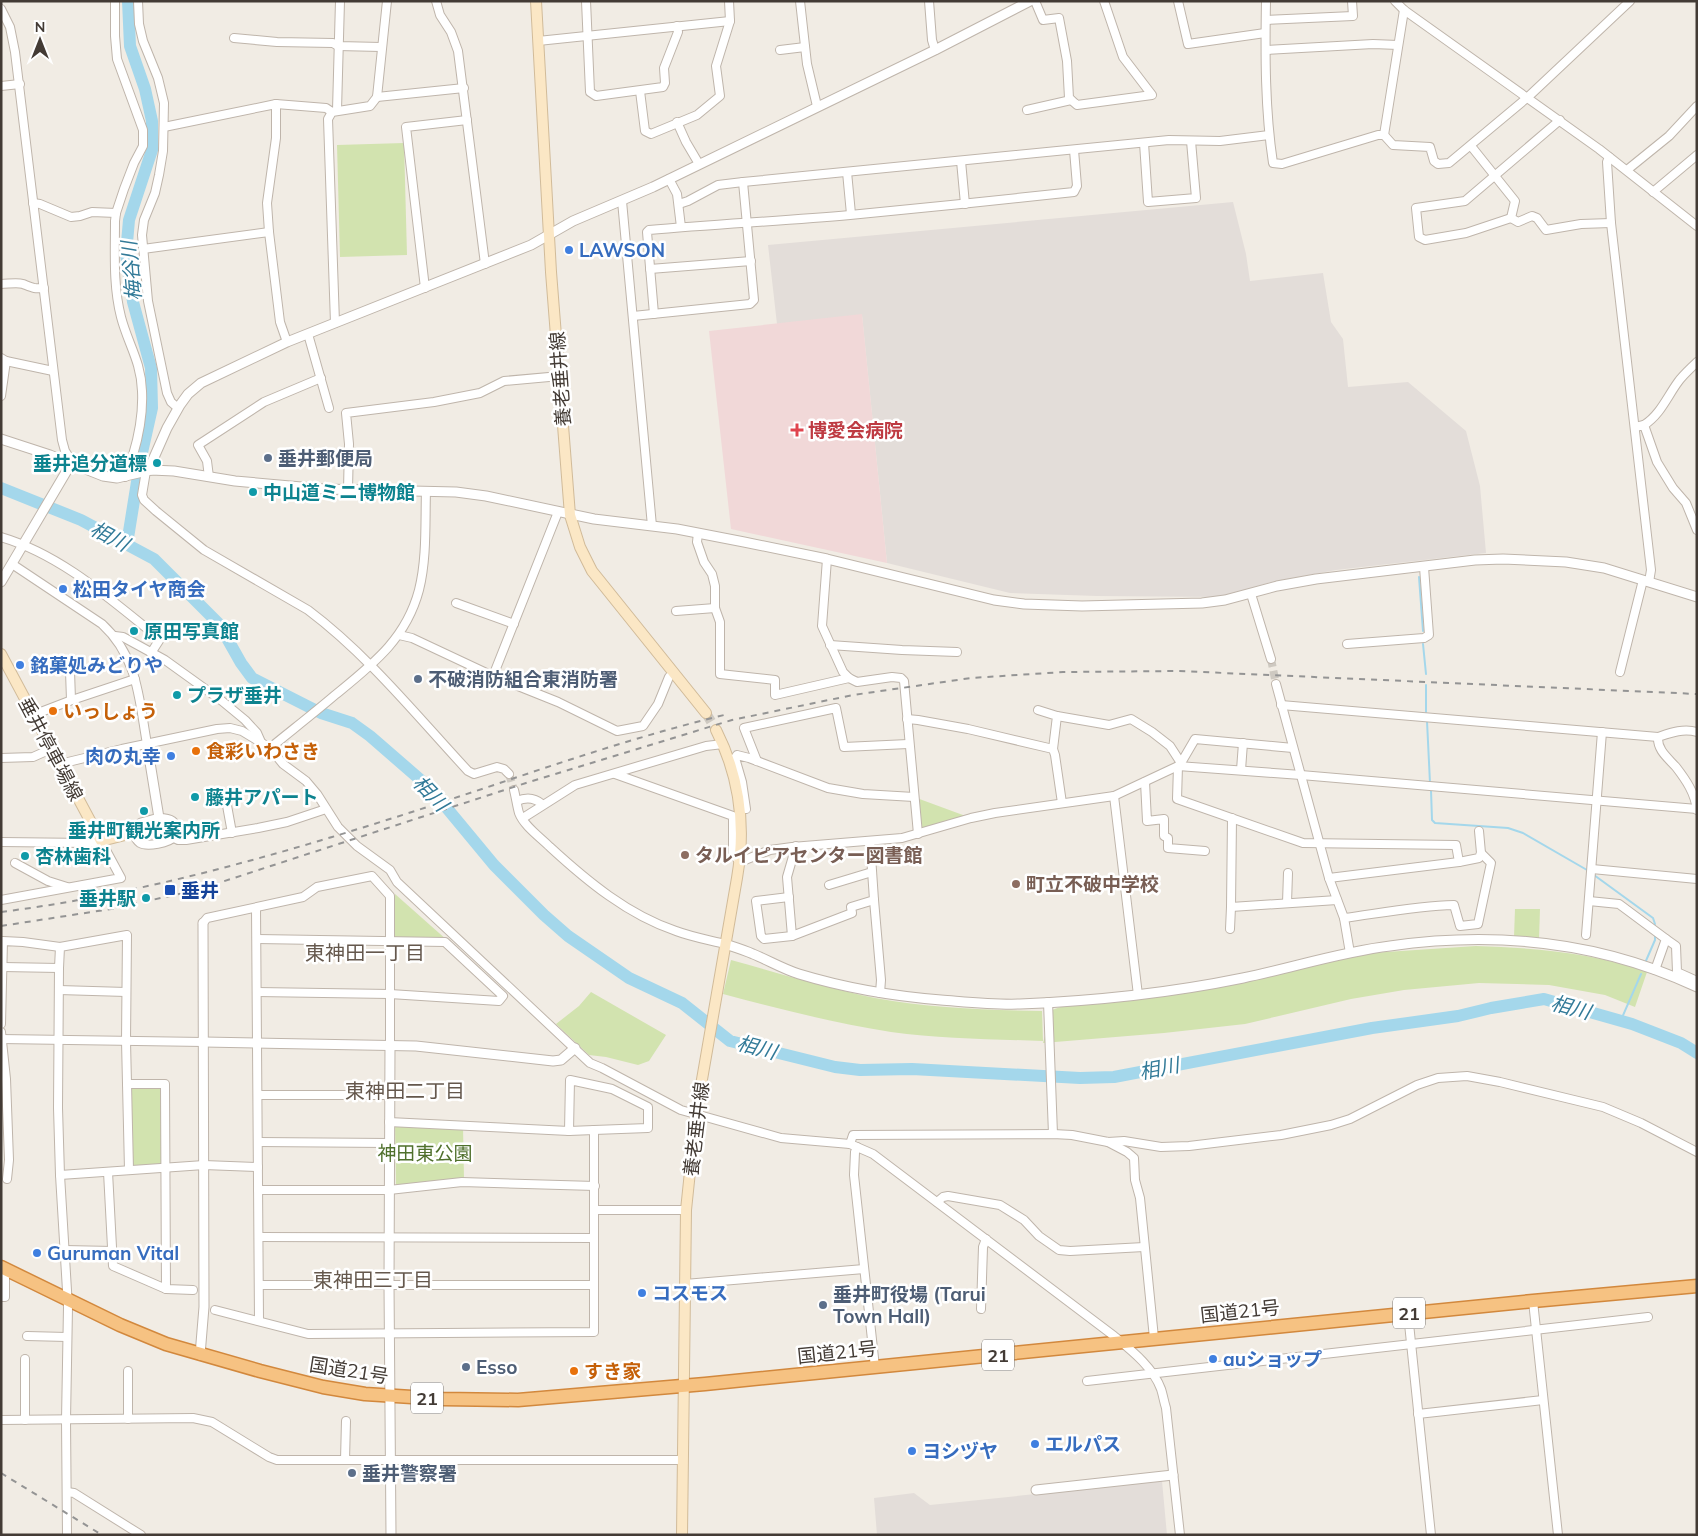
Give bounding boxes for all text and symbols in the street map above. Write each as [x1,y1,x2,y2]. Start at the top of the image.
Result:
north arrow [15,15,65,65]
text: N [35,18,45,36]
water label: 梅谷川 [116,238,146,302]
place label: LAWSON [579,238,665,262]
marker: LAWSON [563,244,575,256]
street label: 養老垂井線 [545,331,575,427]
place label: 博愛会病院 [808,418,903,442]
marker: 博愛会病院 [790,423,804,437]
place label: 垂井郵便局 [278,446,373,470]
place label: 垂井追分道標 [33,451,147,475]
marker: 垂井郵便局 [262,452,274,464]
marker: 垂井追分道標 [151,457,163,469]
place label: 中山道ミニ博物館 [263,480,415,504]
marker: 中山道ミニ博物館 [247,486,259,498]
water label: 相川 [86,516,135,557]
place label: 松田タイヤ商会 [73,577,205,601]
marker: 松田タイヤ商会 [57,583,69,595]
place label: 原田写真館 [144,619,239,643]
marker: 原田写真館 [128,625,140,637]
place label: 銘菓処みどりや [30,653,163,677]
marker: 銘菓処みどりや [14,659,26,671]
place label: 不破消防組合東消防署 [428,667,618,691]
marker: 不破消防組合東消防署 [412,673,424,685]
place label: プラザ垂井 [187,683,282,707]
marker: プラザ垂井 [171,689,183,701]
street label: 垂井停車場線 [14,693,88,805]
place label: いっしょう [63,699,158,723]
marker: いっしょう [47,705,59,717]
place label: 食彩いわさき [206,739,320,763]
place label: 肉の丸幸 [85,744,161,768]
marker: 食彩いわさき [190,745,202,757]
marker: 肉の丸幸 [165,750,177,762]
water label: 相川 [408,770,455,818]
place label: 藤井アパート [205,785,319,809]
marker: 藤井アパート [189,791,201,803]
marker: 垂井町観光案内所 [138,805,150,817]
place label: 垂井町観光案内所 [68,818,220,842]
place label: タルイピアセンター図書館 [695,843,923,867]
place label: 杏林歯科 [35,844,111,868]
marker: タルイピアセンター図書館 [679,849,691,861]
marker: 杏林歯科 [19,850,31,862]
place label: 町立不破中学校 [1026,872,1159,896]
place label: 垂井 [181,878,219,902]
marker: 町立不破中学校 [1010,878,1022,890]
marker: 垂井 [163,883,177,897]
place label: 垂井駅 [79,886,136,910]
marker: 垂井駅 [140,892,152,904]
district label: 東神田一丁目 [305,940,425,965]
water label: 相川 [1548,990,1595,1025]
water label: 相川 [734,1030,781,1065]
water label: 相川 [1137,1052,1183,1084]
district label: 東神田二丁目 [345,1078,465,1103]
street label: 養老垂井線 [678,1080,714,1178]
park label: 神田東公園 [377,1141,473,1165]
place label: Guruman Vital [47,1241,179,1265]
marker: Guruman Vital [31,1247,43,1259]
district label: 東神田三丁目 [313,1267,433,1292]
place label: コスモス [652,1281,728,1305]
place label: 垂井町役場 (Tarui Town Hall) [833,1282,986,1328]
marker: コスモス [636,1287,648,1299]
street label: 国道21号 [1199,1295,1281,1327]
road number: 21 [1393,1298,1425,1329]
marker: 垂井町役場 (Tarui Town Hall) [817,1299,829,1311]
street label: 国道21号 [796,1336,878,1368]
road number: 21 [982,1340,1014,1370]
place label: auショップ [1223,1347,1322,1371]
street label: 国道21号 [308,1352,390,1388]
marker: auショップ [1207,1353,1219,1365]
place label: Esso [476,1355,518,1379]
place label: すき家 [584,1359,641,1383]
marker: Esso [460,1361,472,1373]
marker: すき家 [568,1365,580,1377]
road number: 21 [411,1382,443,1414]
place label: エルパス [1045,1432,1121,1456]
marker: エルパス [1029,1438,1041,1450]
place label: ヨシヅヤ [922,1439,998,1463]
marker: ヨシヅヤ [906,1445,918,1457]
place label: 垂井警察署 [362,1461,457,1485]
marker: 垂井警察署 [346,1467,358,1479]

